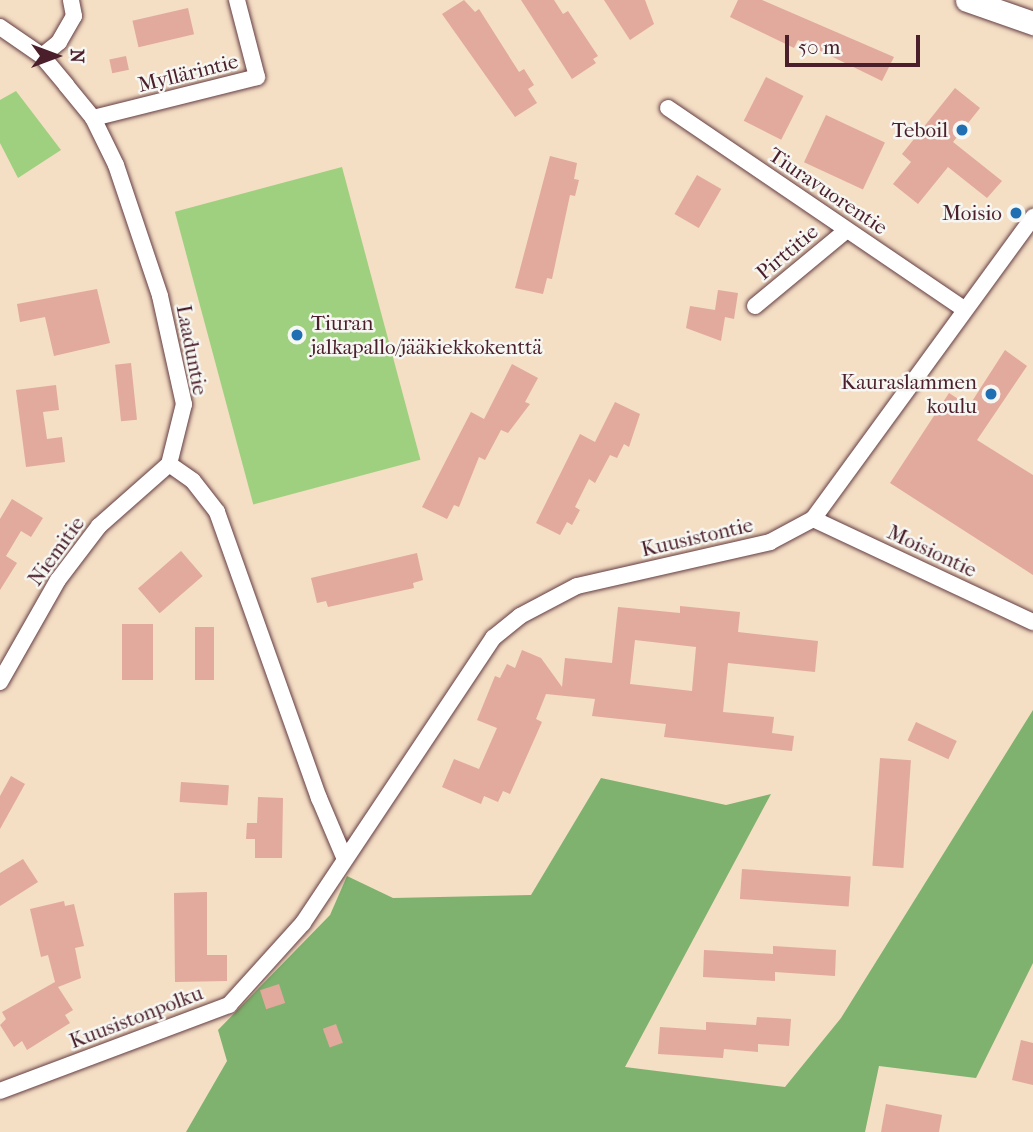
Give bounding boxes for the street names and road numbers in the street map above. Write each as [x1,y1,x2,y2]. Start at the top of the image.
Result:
street label: Myllärintie [135,48,241,98]
street label: Tiuravuorentie [764,142,892,240]
street label: Pirttitie [751,219,823,285]
street label: Laaduntie [171,303,213,397]
street label: Niemitie [22,511,90,591]
street label: Kuusistontie [639,512,755,562]
street label: Moisiontie [883,519,981,583]
street label: Kuusistonpolku [66,980,206,1054]

